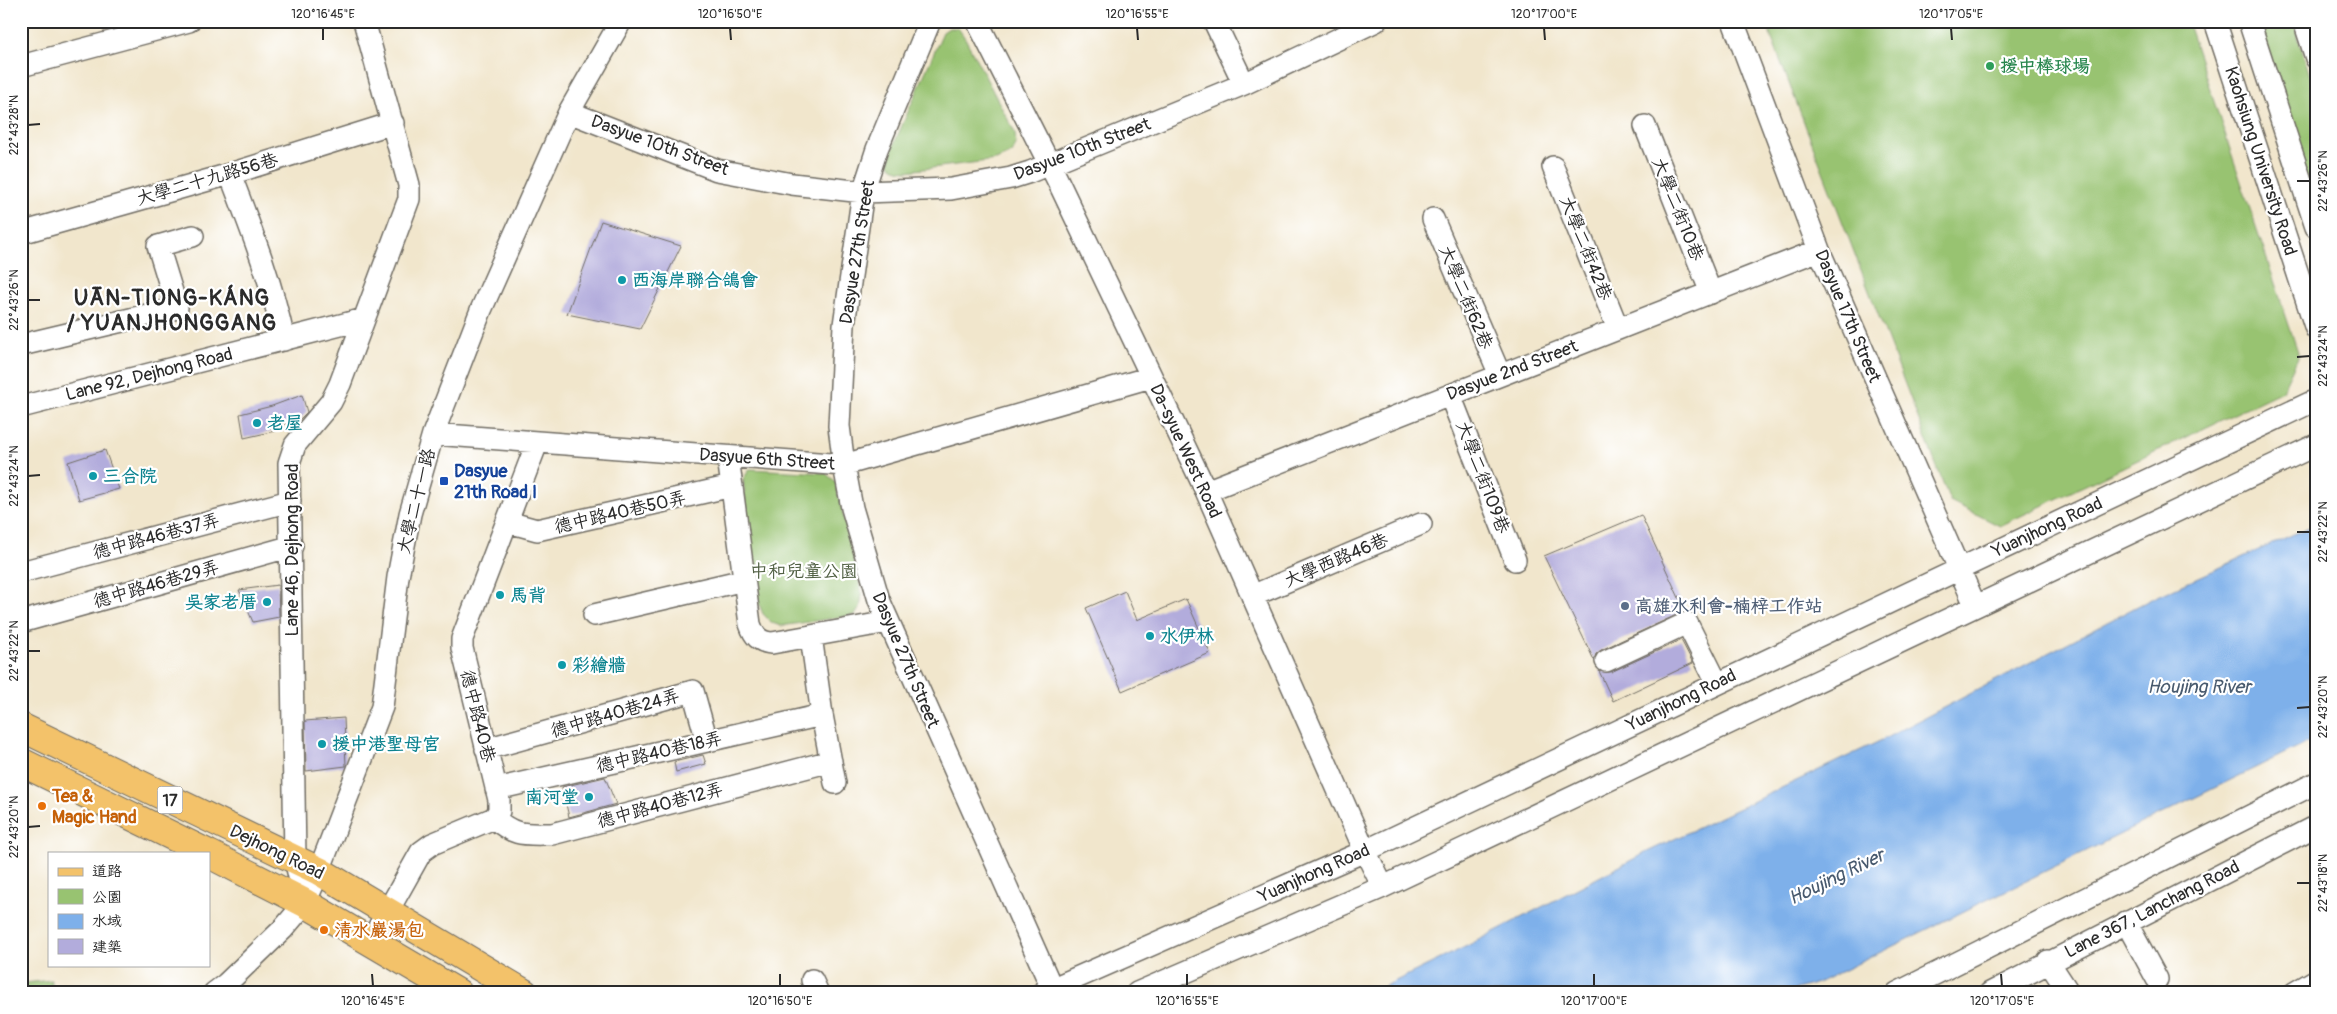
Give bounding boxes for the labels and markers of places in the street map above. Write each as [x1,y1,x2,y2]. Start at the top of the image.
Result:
place label: 援中棒球場 [2000,55,2090,78]
marker: 援中棒球場 [1984,60,1996,72]
place label: 西海岸聯合鴿會 [632,269,758,292]
marker: 西海岸聯合鴿會 [616,274,628,286]
place label: 老屋 [267,412,303,435]
marker: 老屋 [251,417,263,429]
place label: Dasyue 21th Road I [454,460,537,504]
place label: 三合院 [103,465,157,488]
marker: 三合院 [87,470,99,482]
marker: Dasyue 21th Road I [438,475,450,487]
place label: 馬背 [510,584,546,607]
marker: 馬背 [494,589,506,601]
place label: 吳家老厝 [185,591,257,614]
place label: 高雄水利會-楠梓工作站 [1635,595,1823,618]
marker: 吳家老厝 [261,596,273,608]
marker: 高雄水利會-楠梓工作站 [1619,600,1631,612]
place label: 水伊林 [1160,625,1214,648]
marker: 水伊林 [1144,630,1156,642]
place label: 彩繪牆 [572,654,626,677]
marker: 彩繪牆 [556,659,568,671]
place label: 援中港聖母宮 [332,733,440,756]
marker: 援中港聖母宮 [316,738,328,750]
place label: Tea & Magic Hand [51,785,137,829]
place label: 南河堂 [525,786,579,809]
marker: 南河堂 [583,791,595,803]
marker: Tea & Magic Hand [36,800,48,812]
place label: 清水巖湯包 [334,919,424,942]
marker: 清水巖湯包 [318,924,330,936]

